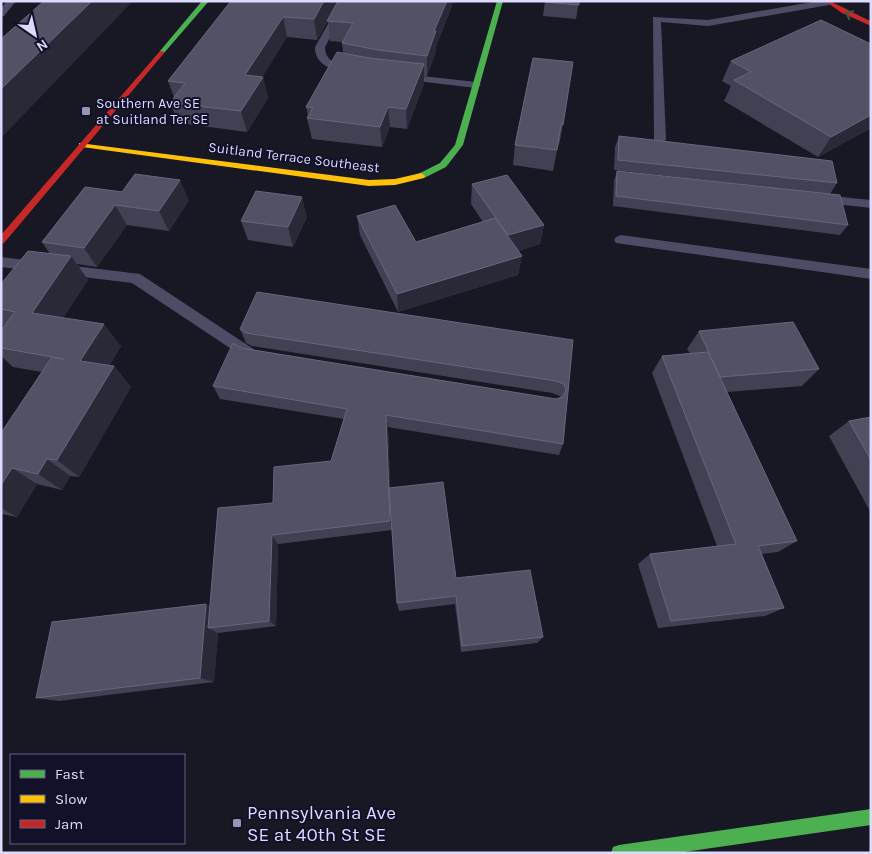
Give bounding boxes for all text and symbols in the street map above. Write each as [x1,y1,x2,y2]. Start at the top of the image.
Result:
north arrow [10,10,60,60]
one-way arrow [845,10,854,20]
text: N [33,36,51,55]
place label: Southern Ave SE at Suitland Ter SE [96,95,208,128]
marker: Southern Ave SE at Suitland Ter SE [80,105,92,117]
street label: Suitland Terrace Southeast [207,139,381,176]
legend [10,754,185,844]
text: Fast [55,765,85,783]
text: Slow [55,790,87,808]
place label: Pennsylvania Ave SE at 40th St SE [247,802,396,846]
text: Jam [55,815,83,833]
marker: Pennsylvania Ave SE at 40th St SE [231,817,243,829]

